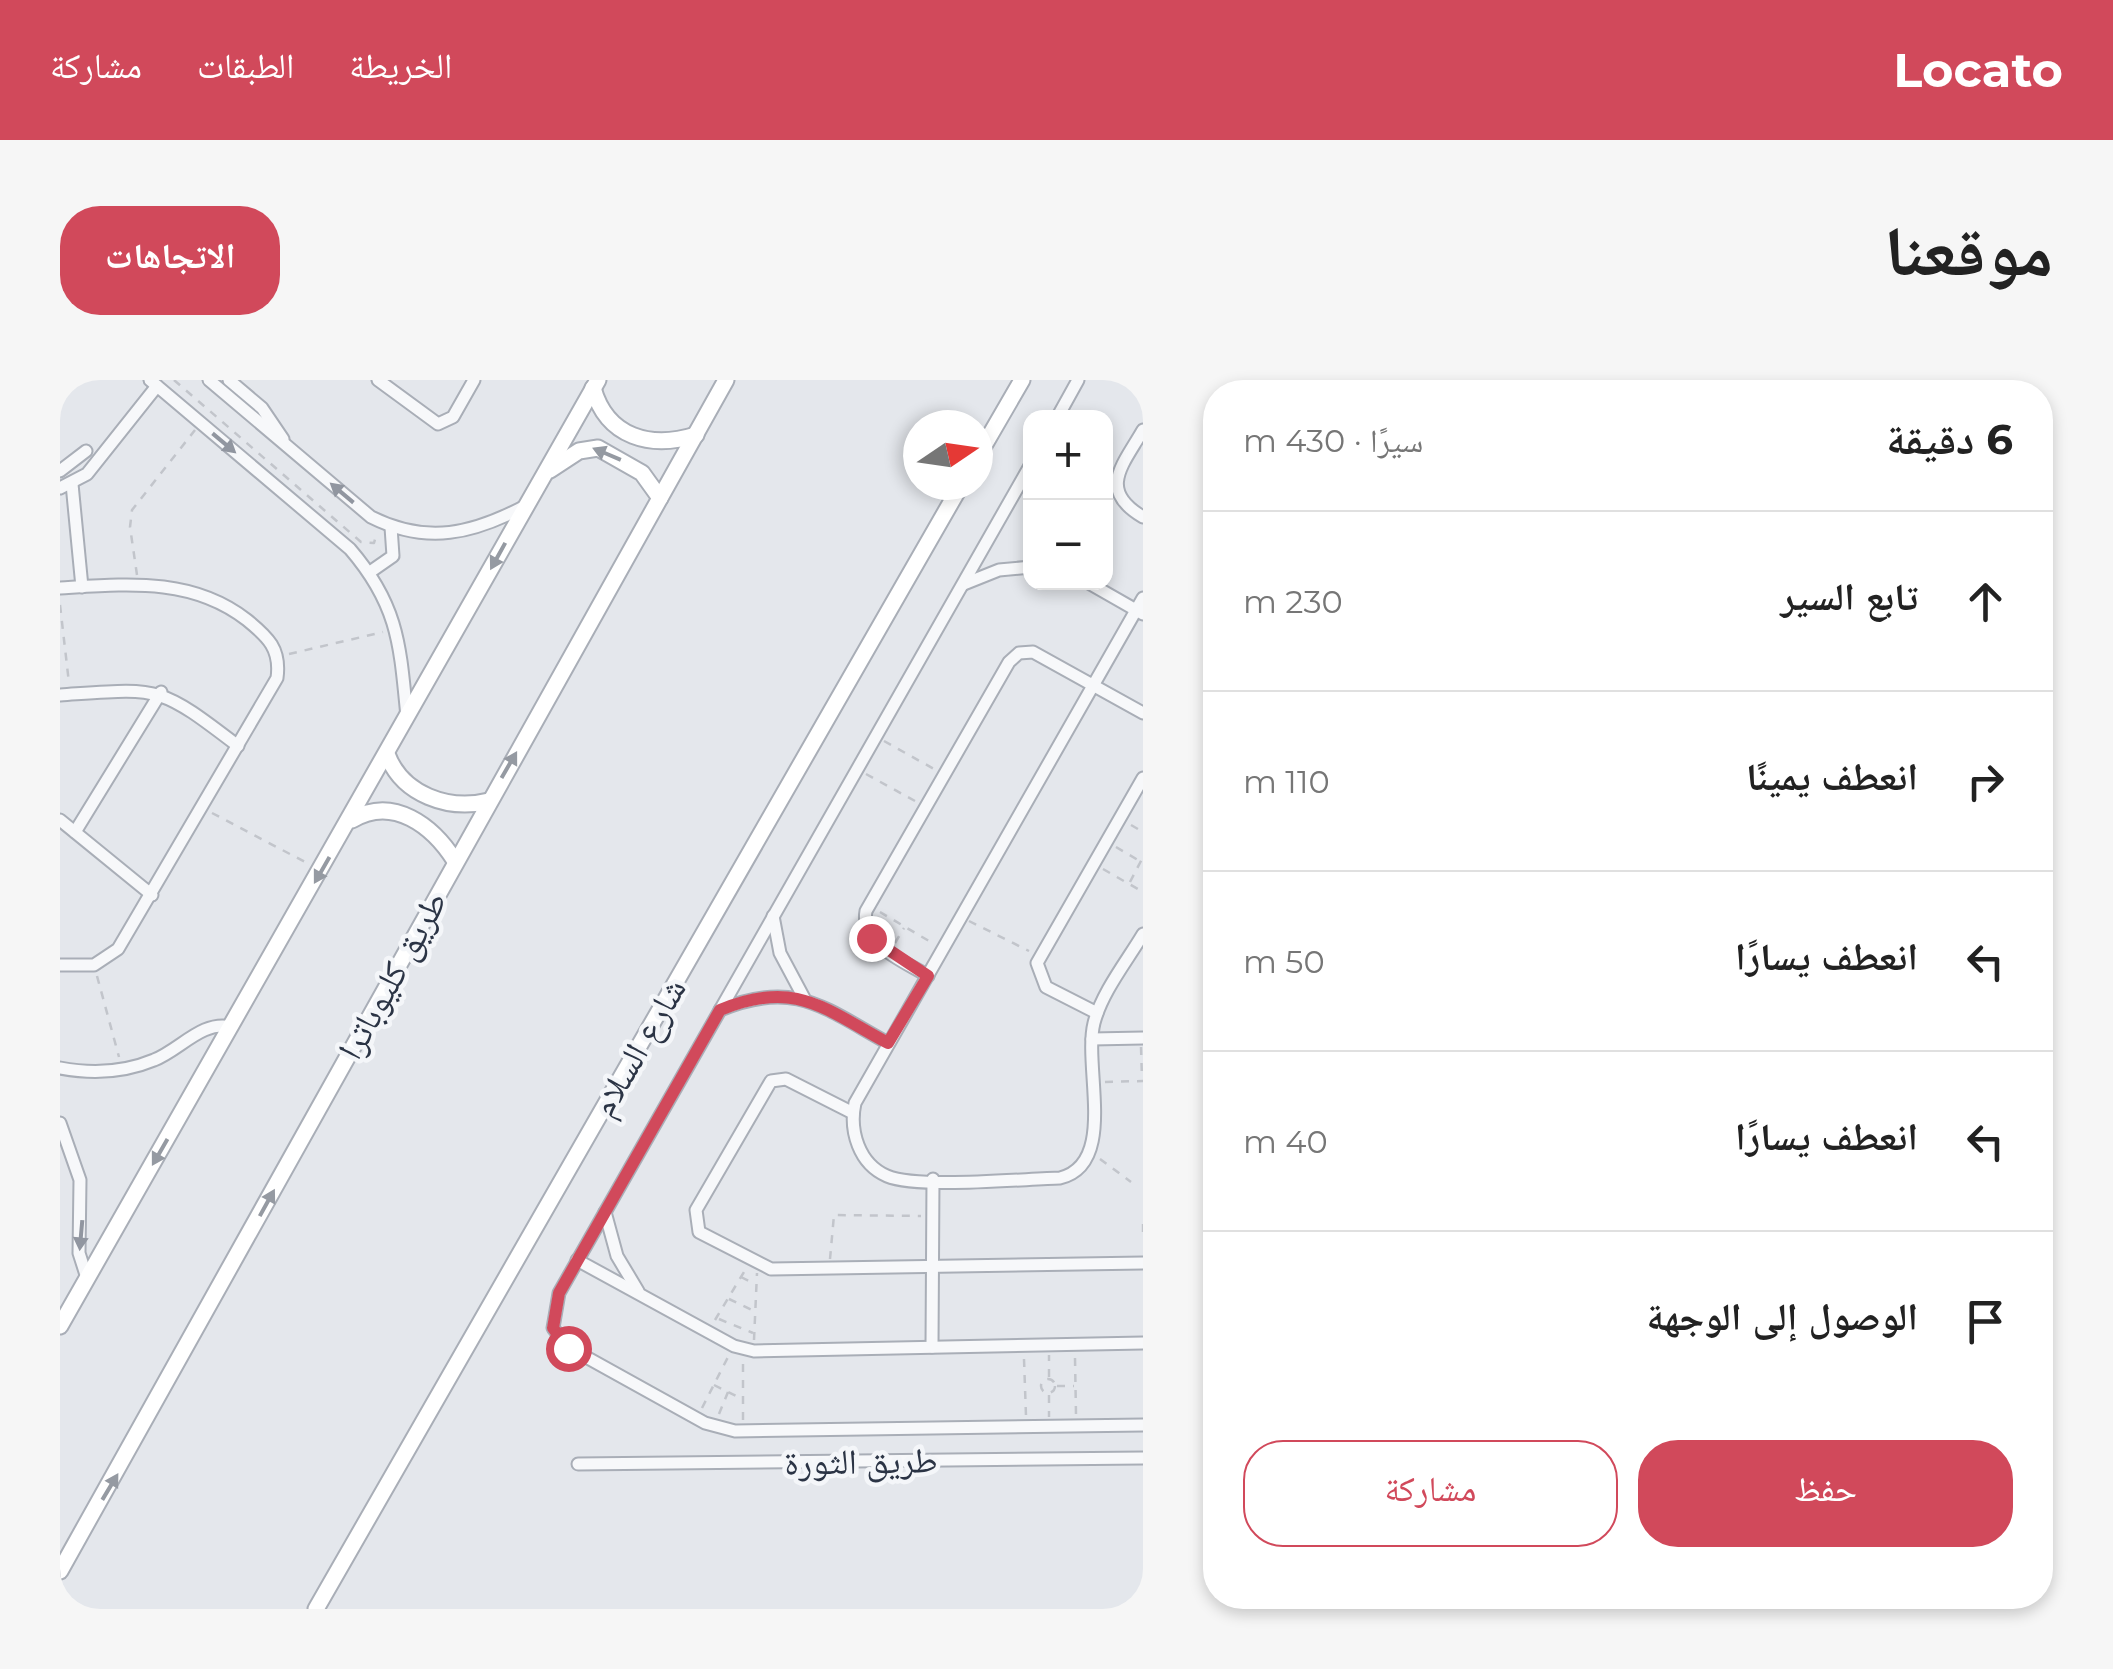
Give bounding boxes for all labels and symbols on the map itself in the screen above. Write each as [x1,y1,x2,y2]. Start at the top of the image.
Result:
north arrow [903,410,993,500]
one-way arrow [212,432,237,453]
one-way arrow [593,446,622,462]
one-way arrow [330,483,355,504]
one-way arrow [490,542,507,570]
one-way arrow [500,751,517,780]
one-way arrow [313,856,331,884]
street label: طريق كليوباترا [328,883,456,1067]
route end [849,916,895,962]
street label: شارع السلام [581,970,697,1125]
one-way arrow [151,1138,169,1166]
one-way arrow [258,1189,275,1217]
one-way arrow [72,1219,88,1251]
route start [546,1326,592,1372]
street label: طريق الثورة [784,1438,938,1484]
one-way arrow [101,1473,118,1501]

